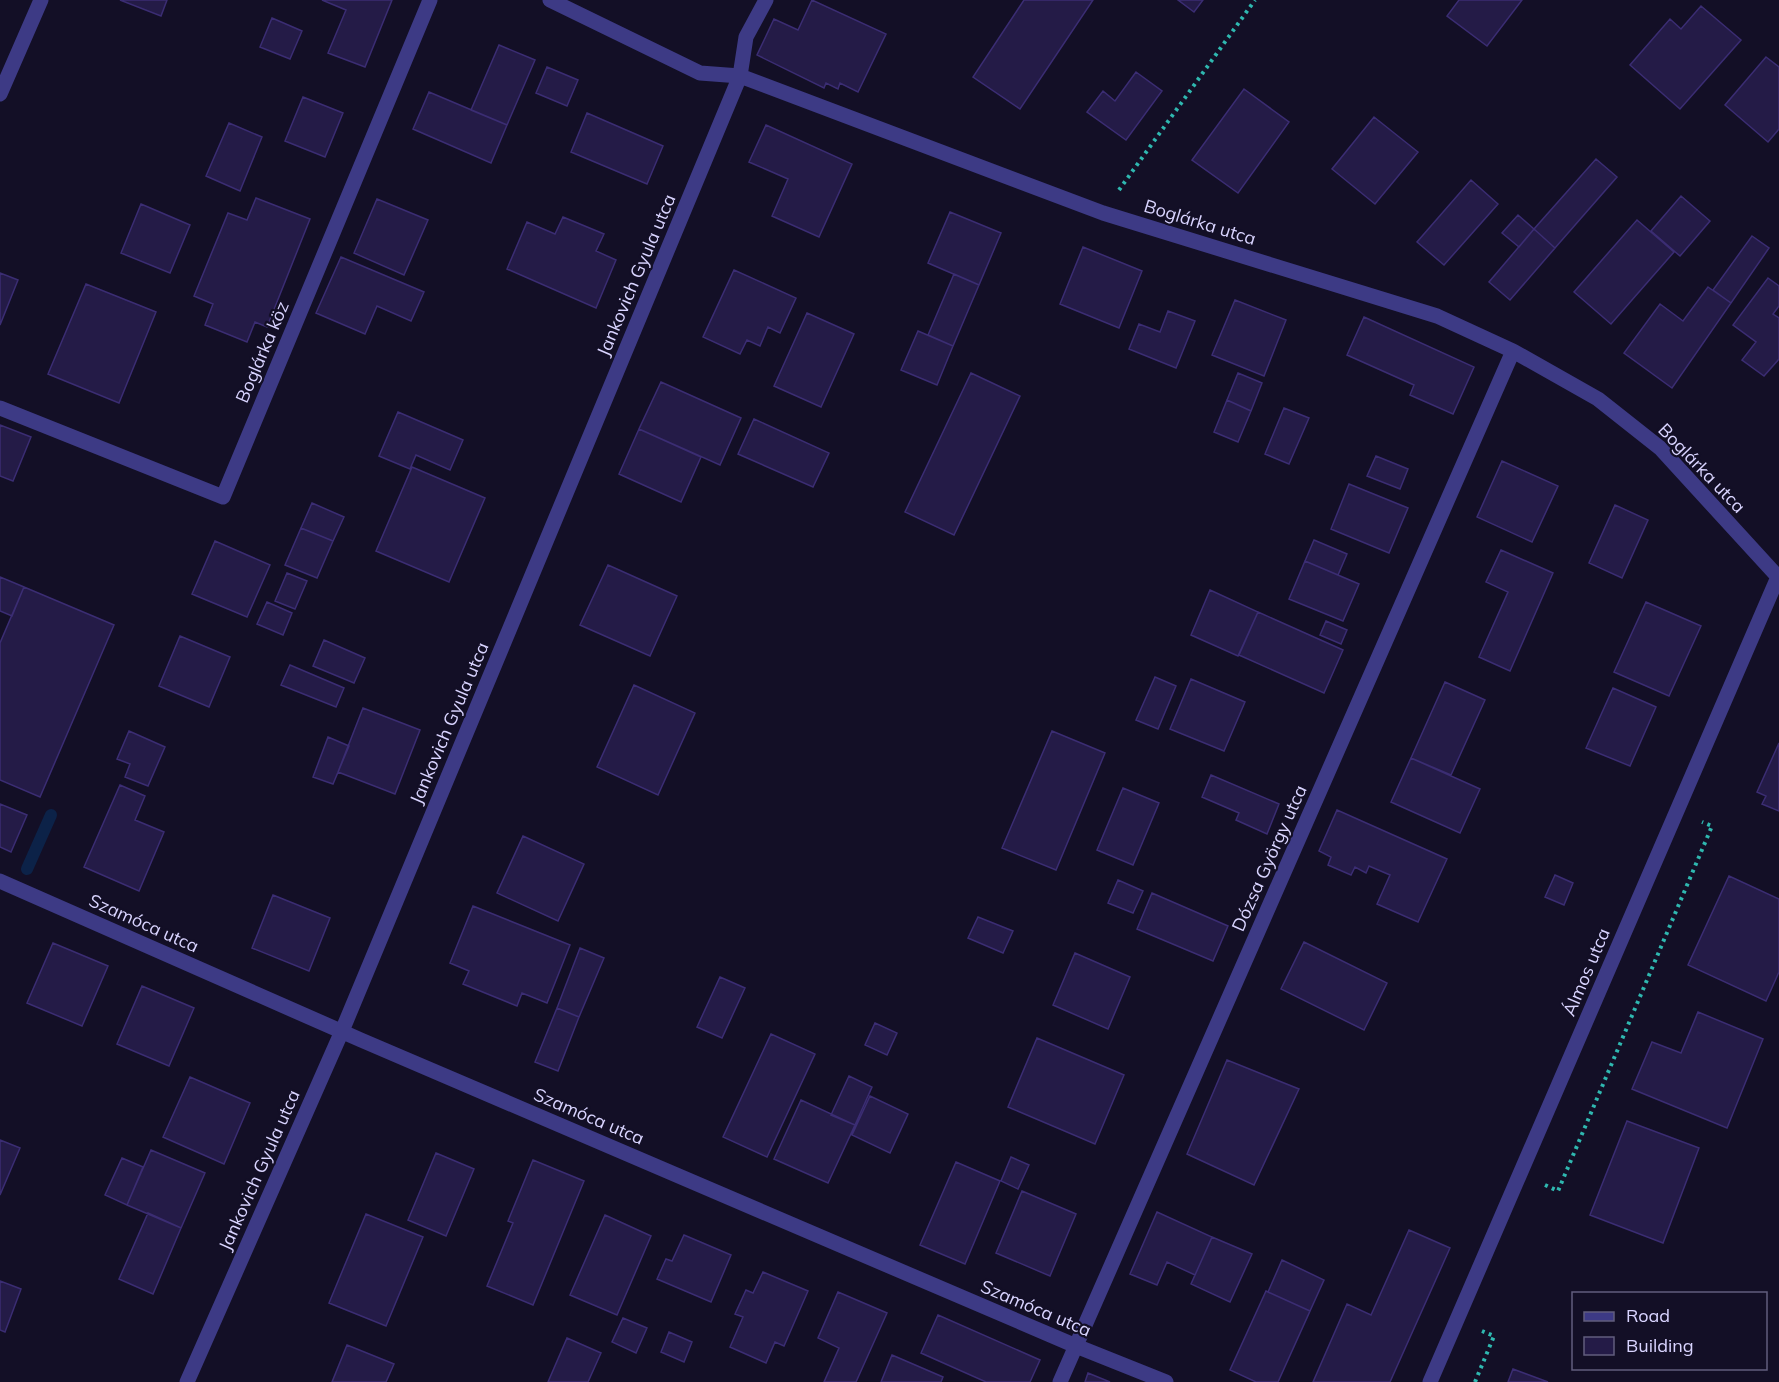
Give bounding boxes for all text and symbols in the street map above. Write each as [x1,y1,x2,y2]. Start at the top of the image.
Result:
street label: Jankovich Gyula utca [592,191,680,359]
street label: Boglárka utca [1141,194,1259,250]
street label: Boglárka köz [230,298,294,406]
street label: Boglárka utca [1653,418,1751,518]
street label: Jankovich Gyula utca [405,639,493,807]
street label: Dózsa György utca [1226,781,1312,935]
street label: Szamóca utca [85,889,203,957]
street label: Álmos utca [1557,924,1615,1020]
street label: Szamóca utca [530,1082,648,1150]
street label: Jankovich Gyula utca [213,1086,305,1254]
street label: Szamóca utca [977,1274,1095,1342]
legend [1572,1292,1767,1370]
text: Road [1626,1304,1670,1327]
text: Building [1626,1334,1694,1357]

